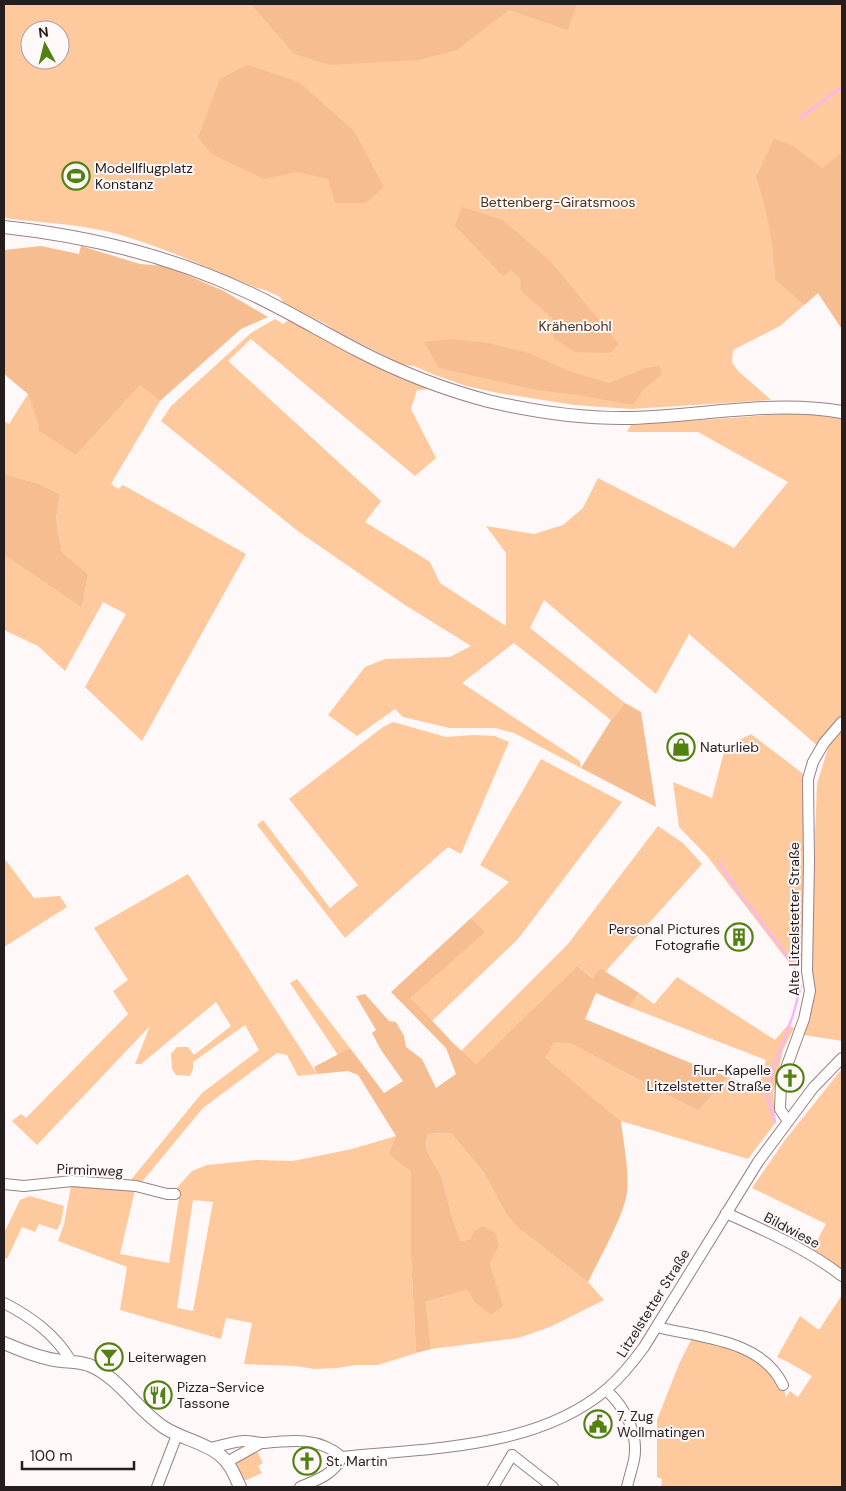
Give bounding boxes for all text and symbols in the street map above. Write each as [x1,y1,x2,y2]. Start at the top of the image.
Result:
north arrow [20,20,70,70]
text: N [37,23,50,42]
place label: Modellflugplatz Konstanz [95,159,193,193]
sports icon: Modellflugplatz Konstanz [61,161,91,191]
park label: Bettenberg-Giratsmoos [480,193,636,211]
park label: Krähenbohl [538,317,612,335]
shop icon: Naturlieb [666,732,696,762]
place label: Naturlieb [700,738,759,756]
street label: Alte Litzelstetter Straße [785,842,803,996]
place label: Personal Pictures Fotografie [609,920,720,954]
building icon: Personal Pictures Fotografie [724,922,754,952]
place label: Flur-Kapelle Litzelstetter Straße [647,1061,771,1095]
church icon: Flur-Kapelle Litzelstetter Straße [775,1063,805,1093]
street label: Pirminweg [56,1160,124,1180]
street label: Bildwiese [761,1208,823,1252]
street label: Litzelstetter Straße [612,1245,694,1361]
bar icon: Leiterwagen [94,1342,124,1372]
place label: Leiterwagen [128,1348,206,1366]
place label: Pizza-Service Tassone [177,1378,264,1412]
restaurant icon: Pizza-Service Tassone [143,1380,173,1410]
place label: 7. Zug Wollmatingen [617,1407,705,1441]
public building icon: 7. Zug Wollmatingen [583,1409,613,1439]
scale bar [22,1438,135,1470]
text: 100 m [30,1446,73,1466]
church icon: St. Martin [292,1446,322,1476]
place label: St. Martin [326,1452,388,1470]

